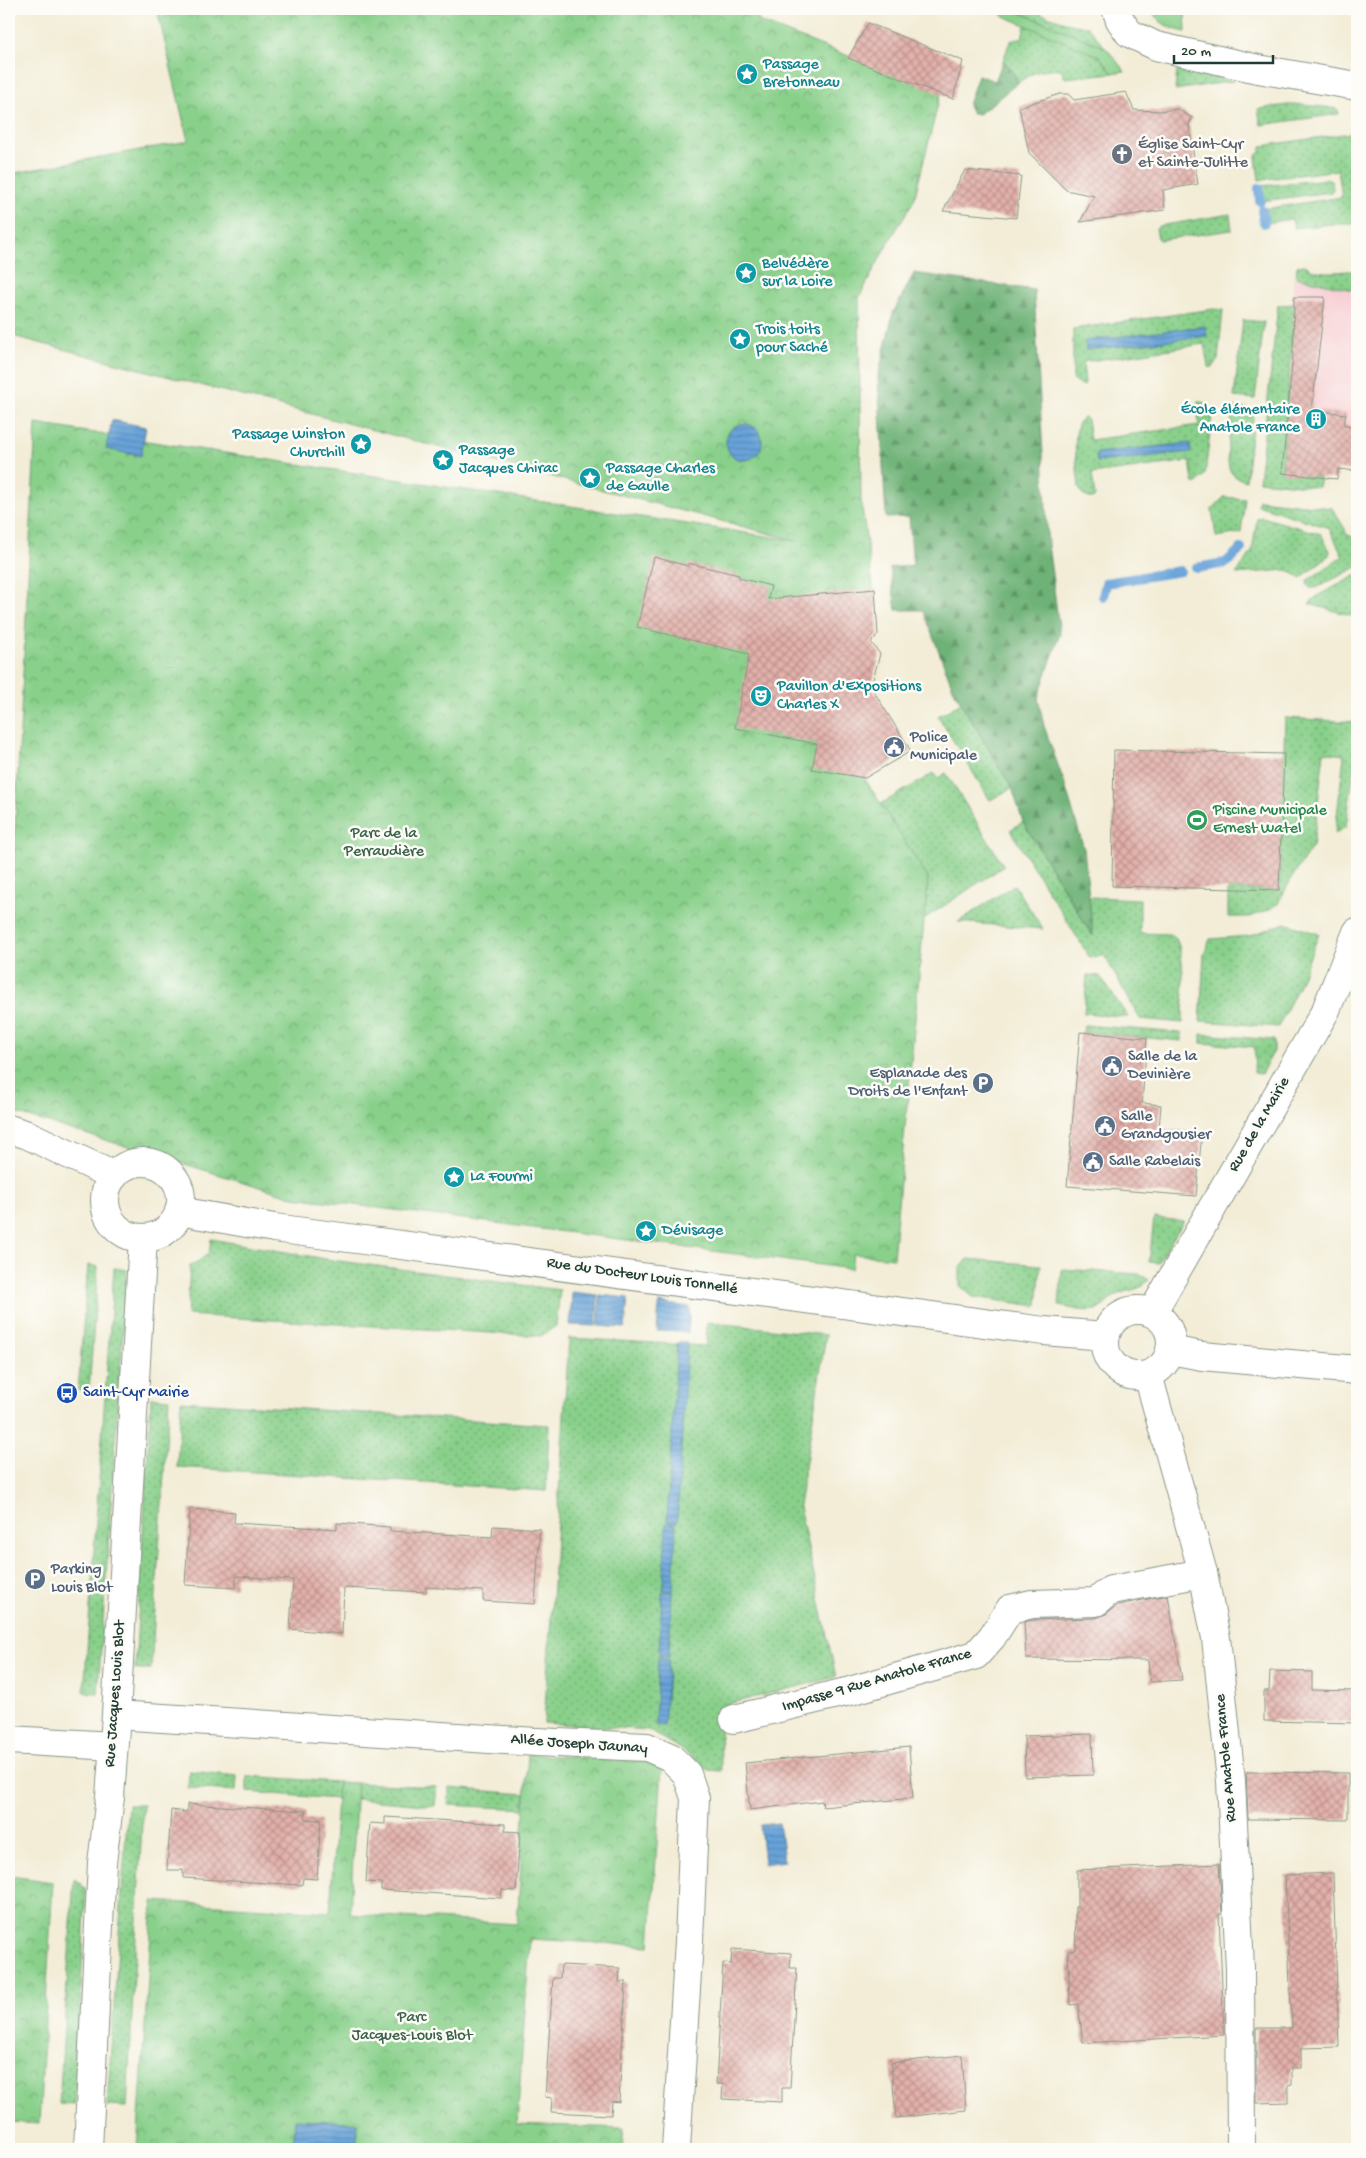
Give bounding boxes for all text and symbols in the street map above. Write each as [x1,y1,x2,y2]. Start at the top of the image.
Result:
scale bar [1174,32,1272,64]
text: 20 m [1181,43,1211,61]
place label: Passage Bretonneau [762,56,840,93]
place icon: Passage Bretonneau [735,62,759,86]
place label: Église Saint-Cyr et Sainte-Julitte [1138,136,1249,173]
church icon: Église Saint-Cyr et Sainte-Julitte [1110,142,1134,166]
place label: Belvédère sur la Loire [761,255,833,292]
place icon: Belvédère sur la Loire [734,261,758,285]
place label: Trois toits pour Saché [755,321,828,358]
place icon: Trois toits pour Saché [728,327,752,351]
place label: École élémentaire Anatole France [1181,401,1301,438]
building icon: École élémentaire Anatole France [1304,407,1328,431]
place label: Passage Winston Churchill [231,426,345,463]
place icon: Passage Winston Churchill [349,432,373,456]
place label: Passage Jacques Chirac [458,442,558,479]
place icon: Passage Jacques Chirac [431,448,455,472]
place label: Passage Charles de Gaulle [605,460,716,497]
place icon: Passage Charles de Gaulle [578,466,602,490]
place label: Pavillon d'Expositions Charles X [776,678,922,715]
theatre icon: Pavillon d'Expositions Charles X [749,684,773,708]
place label: Police Municipale [909,729,978,766]
public building icon: Police Municipale [882,735,906,759]
place label: Piscine Municipale Ernest Watel [1212,802,1328,839]
sports icon: Piscine Municipale Ernest Watel [1185,808,1209,832]
park label: Parc de la Perraudière [343,825,425,862]
place label: Salle de la Devinière [1127,1048,1198,1085]
public building icon: Salle de la Devinière [1100,1054,1124,1078]
place label: Esplanade des Droits de l'Enfant [847,1065,968,1102]
parking icon: Esplanade des Droits de l'Enfant [971,1071,995,1095]
street label: Rue de la Mairie [1225,1074,1295,1176]
place label: Salle Grandgousier [1121,1108,1212,1145]
public building icon: Salle Grandgousier [1093,1114,1117,1138]
public building icon: Salle Rabelais [1081,1150,1105,1174]
place label: Salle Rabelais [1109,1153,1201,1172]
place icon: La Fourmi [442,1165,466,1189]
place label: La Fourmi [470,1168,533,1187]
place icon: Dévisage [634,1219,658,1243]
place label: Dévisage [661,1222,724,1241]
street label: Rue du Docteur Louis Tonnellé [545,1254,739,1300]
bus stop icon: Saint-Cyr Mairie [55,1381,79,1405]
place label: Saint-Cyr Mairie [83,1384,190,1403]
place label: Parking Louis Blot [50,1561,114,1598]
parking icon: Parking Louis Blot [23,1567,47,1591]
street label: Rue Jacques Louis Blot [101,1618,131,1768]
street label: Impasse 9 Rue Anatole France [780,1645,974,1717]
street label: Rue Anatole France [1212,1693,1242,1823]
street label: Allée Joseph Jaunay [510,1731,648,1759]
park label: Parc Jacques-Louis Blot [352,2009,474,2046]

